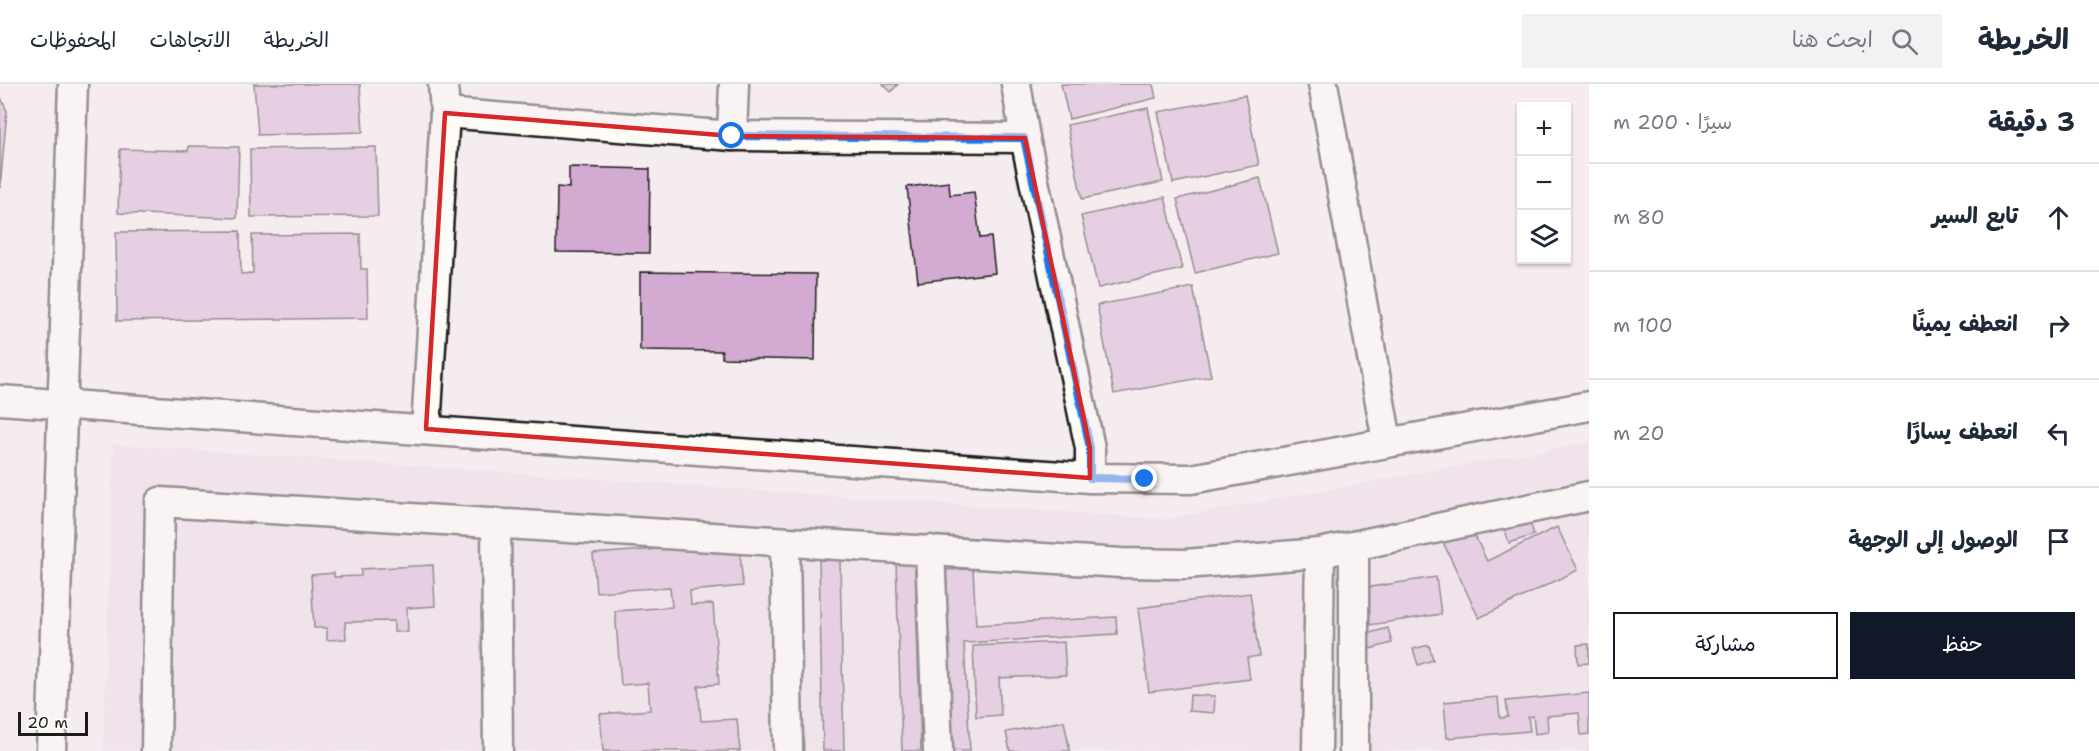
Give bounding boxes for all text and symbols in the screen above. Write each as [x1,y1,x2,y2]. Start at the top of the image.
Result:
search box [1522,14,1942,68]
text: الخريطة [1978,20,2069,58]
text: ابحث هنا [1792,25,1873,54]
icon: search [1888,25,1921,58]
text: المحفوظات [30,26,116,54]
text: الاتجاهات [149,26,231,54]
text: الخريطة [264,26,329,54]
map controls [1517,102,1571,264]
button: + [1517,102,1571,156]
text: 3 دقيقة [1988,104,2075,139]
text: سيرًا · 200 m [1613,109,1732,135]
route start [718,122,744,148]
button: − [1517,156,1571,210]
text: تابع السير [1932,201,2018,230]
icon: ahead [2042,201,2075,234]
text: 80 m [1613,204,1665,230]
button: layers [1517,210,1571,264]
text: انعطف يمينًا [1912,309,2018,338]
icon: right [2042,309,2075,342]
text: 100 m [1613,312,1673,338]
text: انعطف يسارًا [1906,417,2018,446]
icon: left [2042,417,2075,450]
text: 20 m [1613,420,1664,446]
route end [1131,465,1157,491]
text: الوصول إلى الوجهة [1848,525,2018,554]
icon: arrive [2042,525,2075,558]
button: مشاركة [1613,612,1838,679]
button: حفظ [1850,612,2075,679]
scale bar [18,709,88,736]
text: 20 m [27,712,68,733]

